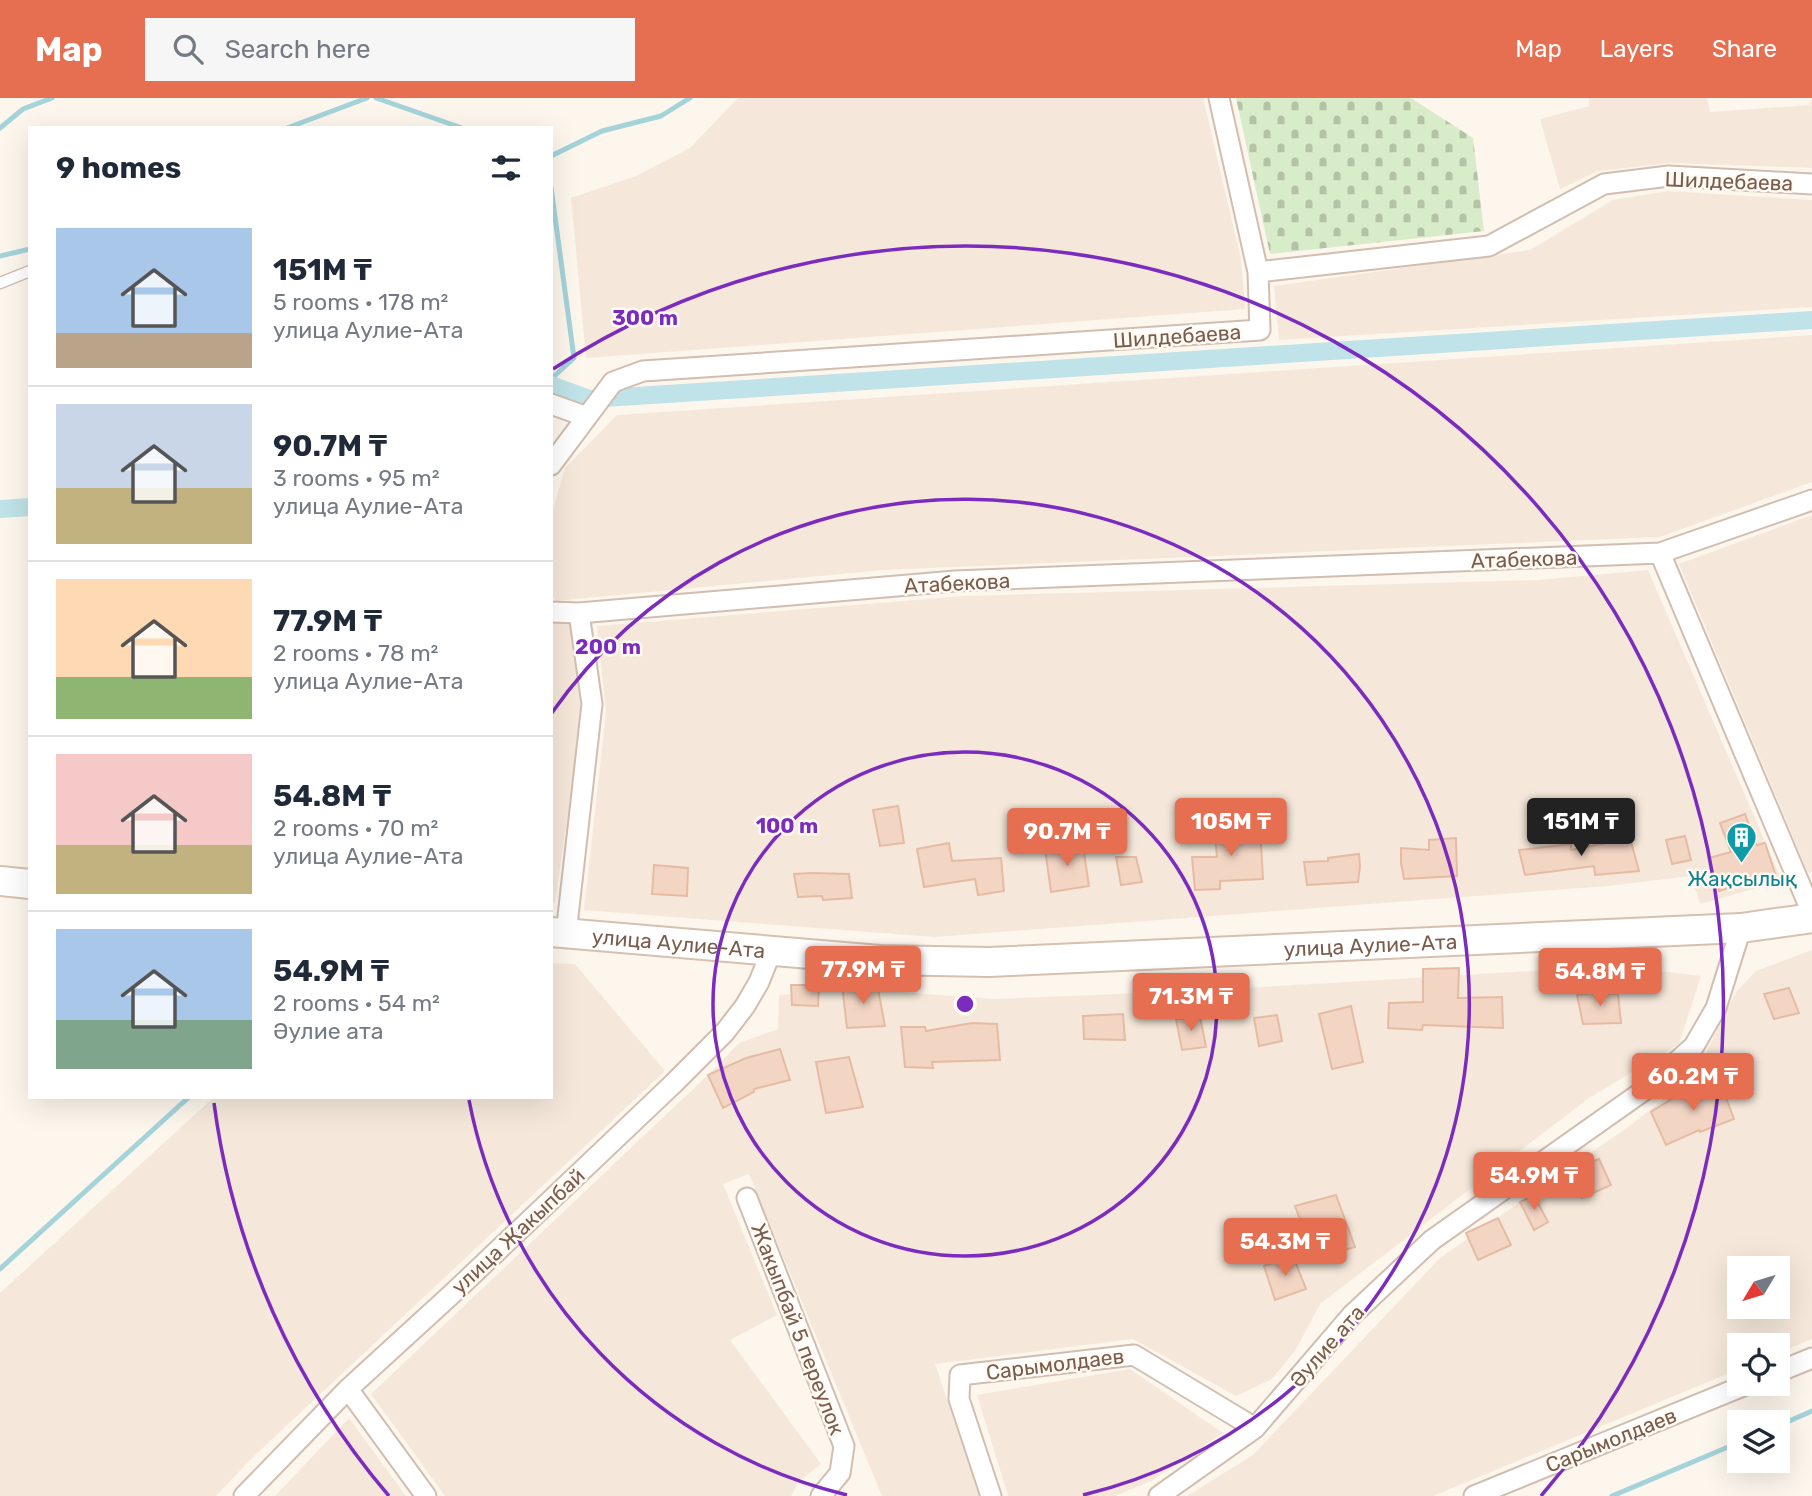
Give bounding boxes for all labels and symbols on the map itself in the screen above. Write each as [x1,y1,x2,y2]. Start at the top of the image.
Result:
street label: Шилдебаева [1664,166,1794,196]
text: 300 m [612,305,678,330]
street label: Шилдебаева [1112,319,1242,353]
street label: Атабекова [1470,545,1578,573]
street label: Атабекова [903,568,1011,598]
text: 200 m [575,634,641,659]
pin: 105M ₸ [1174,798,1288,858]
pin: 151M ₸ [1524,798,1638,858]
pin: 90.7M ₸ [1002,808,1132,868]
text: 100 m [756,813,818,838]
building icon: Жақсылық [1725,821,1759,865]
place label: Жақсылық [1687,866,1797,891]
street label: улица Аулие-Ата [591,923,766,963]
street label: улица Аулие-Ата [1283,928,1458,961]
pin: 77.9M ₸ [798,946,928,1006]
pin: 54.8M ₸ [1535,948,1665,1008]
pin: 71.3M ₸ [1126,974,1256,1033]
centre of rings [953,992,977,1016]
pin: 60.2M ₸ [1628,1054,1758,1113]
pin: 54.9M ₸ [1469,1152,1599,1212]
street label: улица Жакыпбай [446,1163,590,1299]
pin: 54.3M ₸ [1220,1218,1350,1278]
street label: Жакыпбай 5 переулок [746,1220,850,1438]
north arrow [1727,1256,1790,1320]
street label: Әулие ата [1285,1300,1369,1392]
street label: Сарымолдаев [984,1343,1126,1385]
street label: Сарымолдаев [1542,1402,1680,1478]

